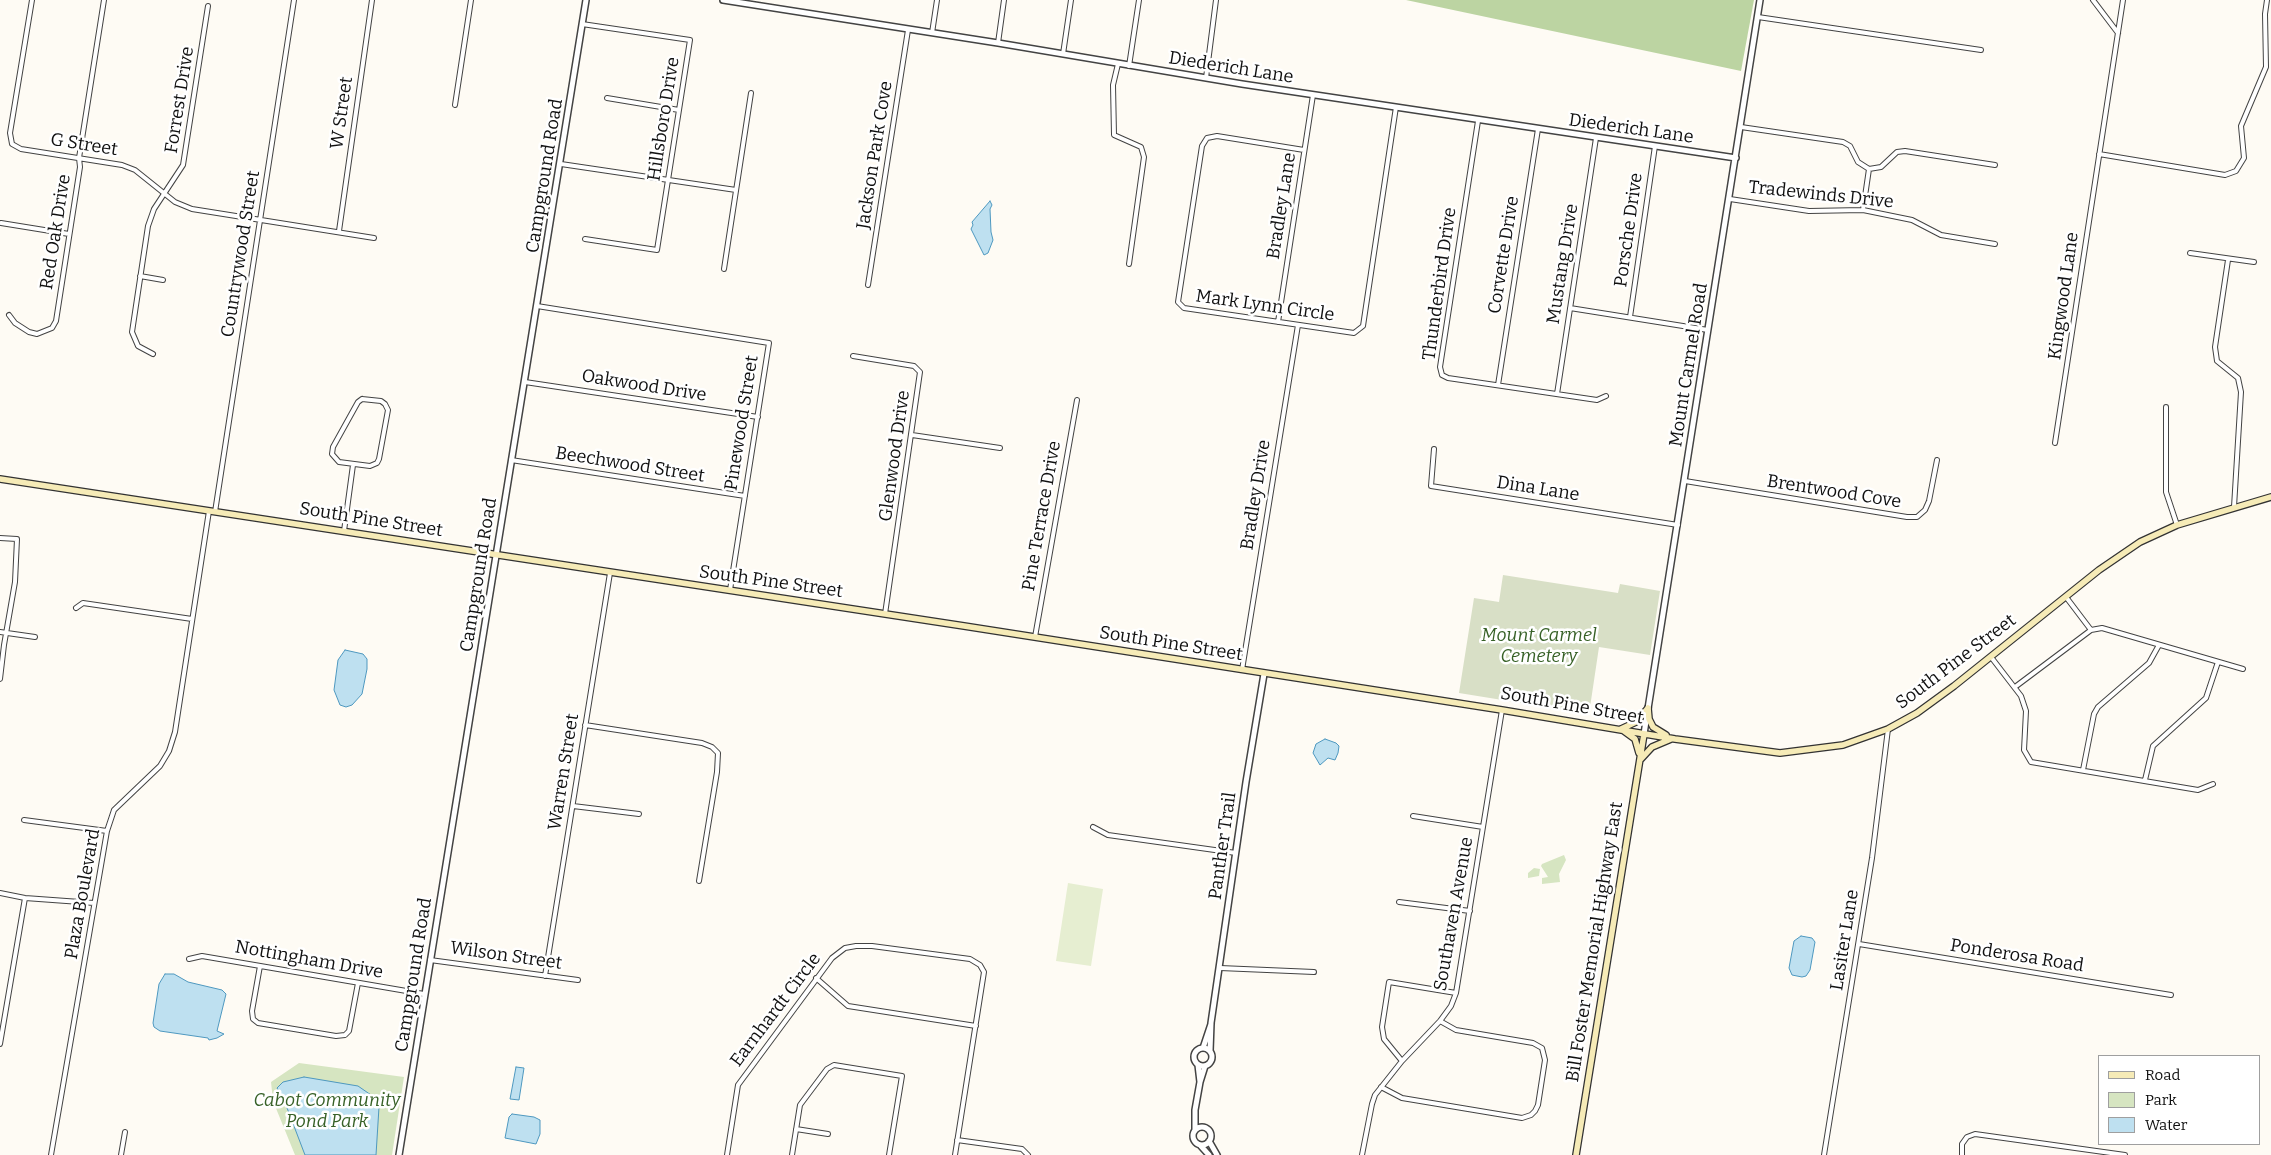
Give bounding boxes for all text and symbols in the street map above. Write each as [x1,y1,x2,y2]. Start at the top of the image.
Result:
street label: Forrest Drive [161,45,199,155]
street label: Diederich Lane [1167,47,1295,89]
street label: Hillsboro Drive [644,55,684,183]
street label: W Street [326,75,358,151]
street label: Jackson Park Cove [853,79,897,231]
street label: Campground Road [522,97,568,255]
street label: Diederich Lane [1567,110,1695,148]
street label: G Street [49,129,119,161]
street label: Bradley Lane [1263,151,1301,261]
street label: Countrywood Street [217,169,265,339]
street label: Porsche Drive [1610,172,1648,288]
street label: Red Oak Drive [36,173,76,291]
street label: Tradewinds Drive [1747,177,1895,213]
street label: Corvette Drive [1484,194,1524,316]
street label: Mustang Drive [1543,202,1583,326]
street label: Thunderbird Drive [1419,206,1461,362]
street label: Kingwood Lane [2044,231,2084,361]
street label: Mount Carmel Road [1665,281,1713,449]
street label: Mark Lynn Circle [1194,286,1336,326]
street label: Pinewood Street [721,354,763,492]
street label: Oakwood Drive [580,365,708,407]
street label: Glenwood Drive [875,389,915,523]
street label: Bradley Drive [1237,438,1275,552]
street label: Pine Terrace Drive [1018,439,1066,593]
street label: Beechwood Street [554,443,706,487]
street label: Brentwood Cove [1765,471,1903,513]
street label: Dina Lane [1495,472,1581,506]
street label: Campground Road [456,496,502,654]
street label: South Pine Street [298,498,444,542]
street label: South Pine Street [698,561,844,603]
street label: South Pine Street [1892,610,2020,714]
street label: South Pine Street [1098,622,1244,666]
park label: Mount Carmel Cemetery [1481,625,1597,668]
street label: South Pine Street [1499,683,1645,729]
street label: Warren Street [544,712,584,832]
street label: Panther Trail [1205,791,1241,901]
street label: Bill Foster Memorial Highway East [1562,800,1628,1084]
street label: Plaza Boulevard [61,827,105,961]
street label: Southaven Avenue [1430,835,1478,993]
street label: Lasiter Lane [1826,888,1864,992]
street label: Campground Road [391,896,437,1054]
street label: Ponderosa Road [1949,935,2085,977]
street label: Nottingham Drive [233,936,385,984]
street label: Wilson Street [449,937,563,975]
street label: Earnhardt Circle [726,949,826,1071]
legend [2098,1055,2261,1145]
text: Road [2145,1066,2180,1084]
park label: Cabot Community Pond Park [254,1090,400,1132]
text: Park [2145,1091,2177,1109]
text: Water [2145,1116,2187,1134]

